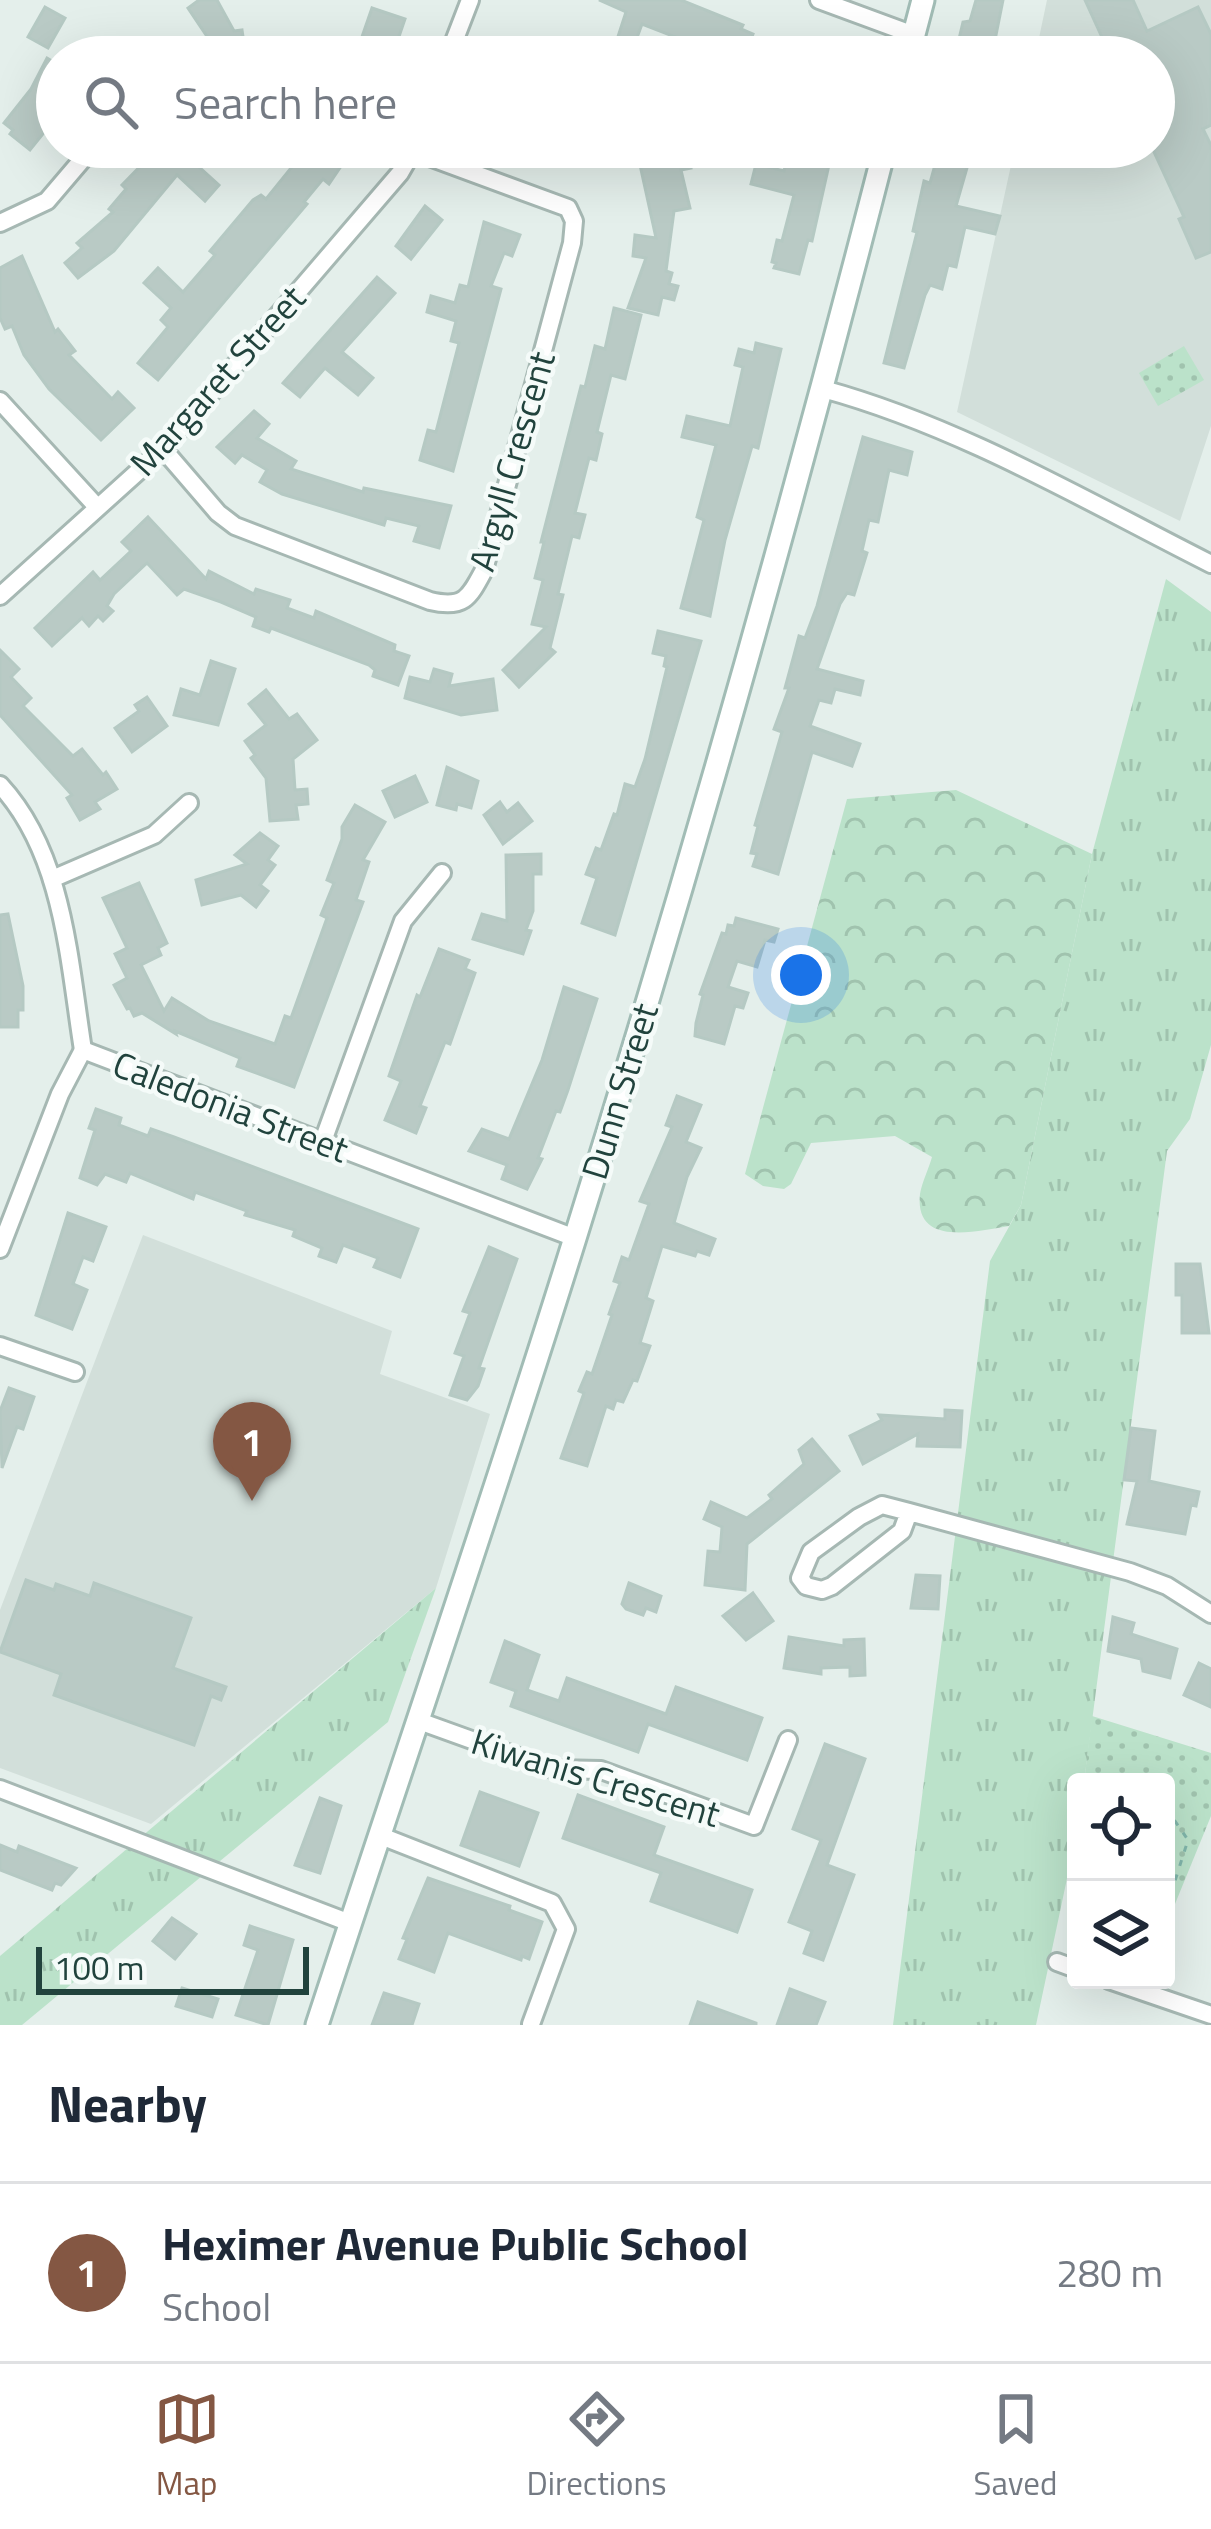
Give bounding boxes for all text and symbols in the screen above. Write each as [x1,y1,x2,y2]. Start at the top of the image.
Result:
search box [36,36,1175,168]
text: Search here [174,68,397,136]
icon: search [78,69,144,135]
street label: Margaret Street [116,272,318,488]
street label: Argyll Crescent [453,344,569,577]
your location [771,945,831,1005]
street label: Dunn Street [566,996,672,1186]
street label: Caledonia Street [105,1036,357,1176]
pin: 1 [213,1402,291,1501]
street label: Kiwanis Crescent [465,1713,728,1841]
map controls [1067,1773,1175,1989]
button: locate [1067,1773,1175,1881]
button: layers [1067,1881,1175,1989]
scale bar [36,1941,309,1994]
text: 100 m [54,1943,144,1993]
text: Nearby [48,2064,207,2142]
text: Heximer Avenue Public School [162,2209,749,2277]
text: 1 [76,2243,98,2302]
text: 280 m [1056,2243,1163,2302]
text: School [162,2277,271,2336]
tab: Map [154,2386,220,2508]
tab: Directions [527,2386,667,2508]
tab: Saved [974,2386,1057,2508]

